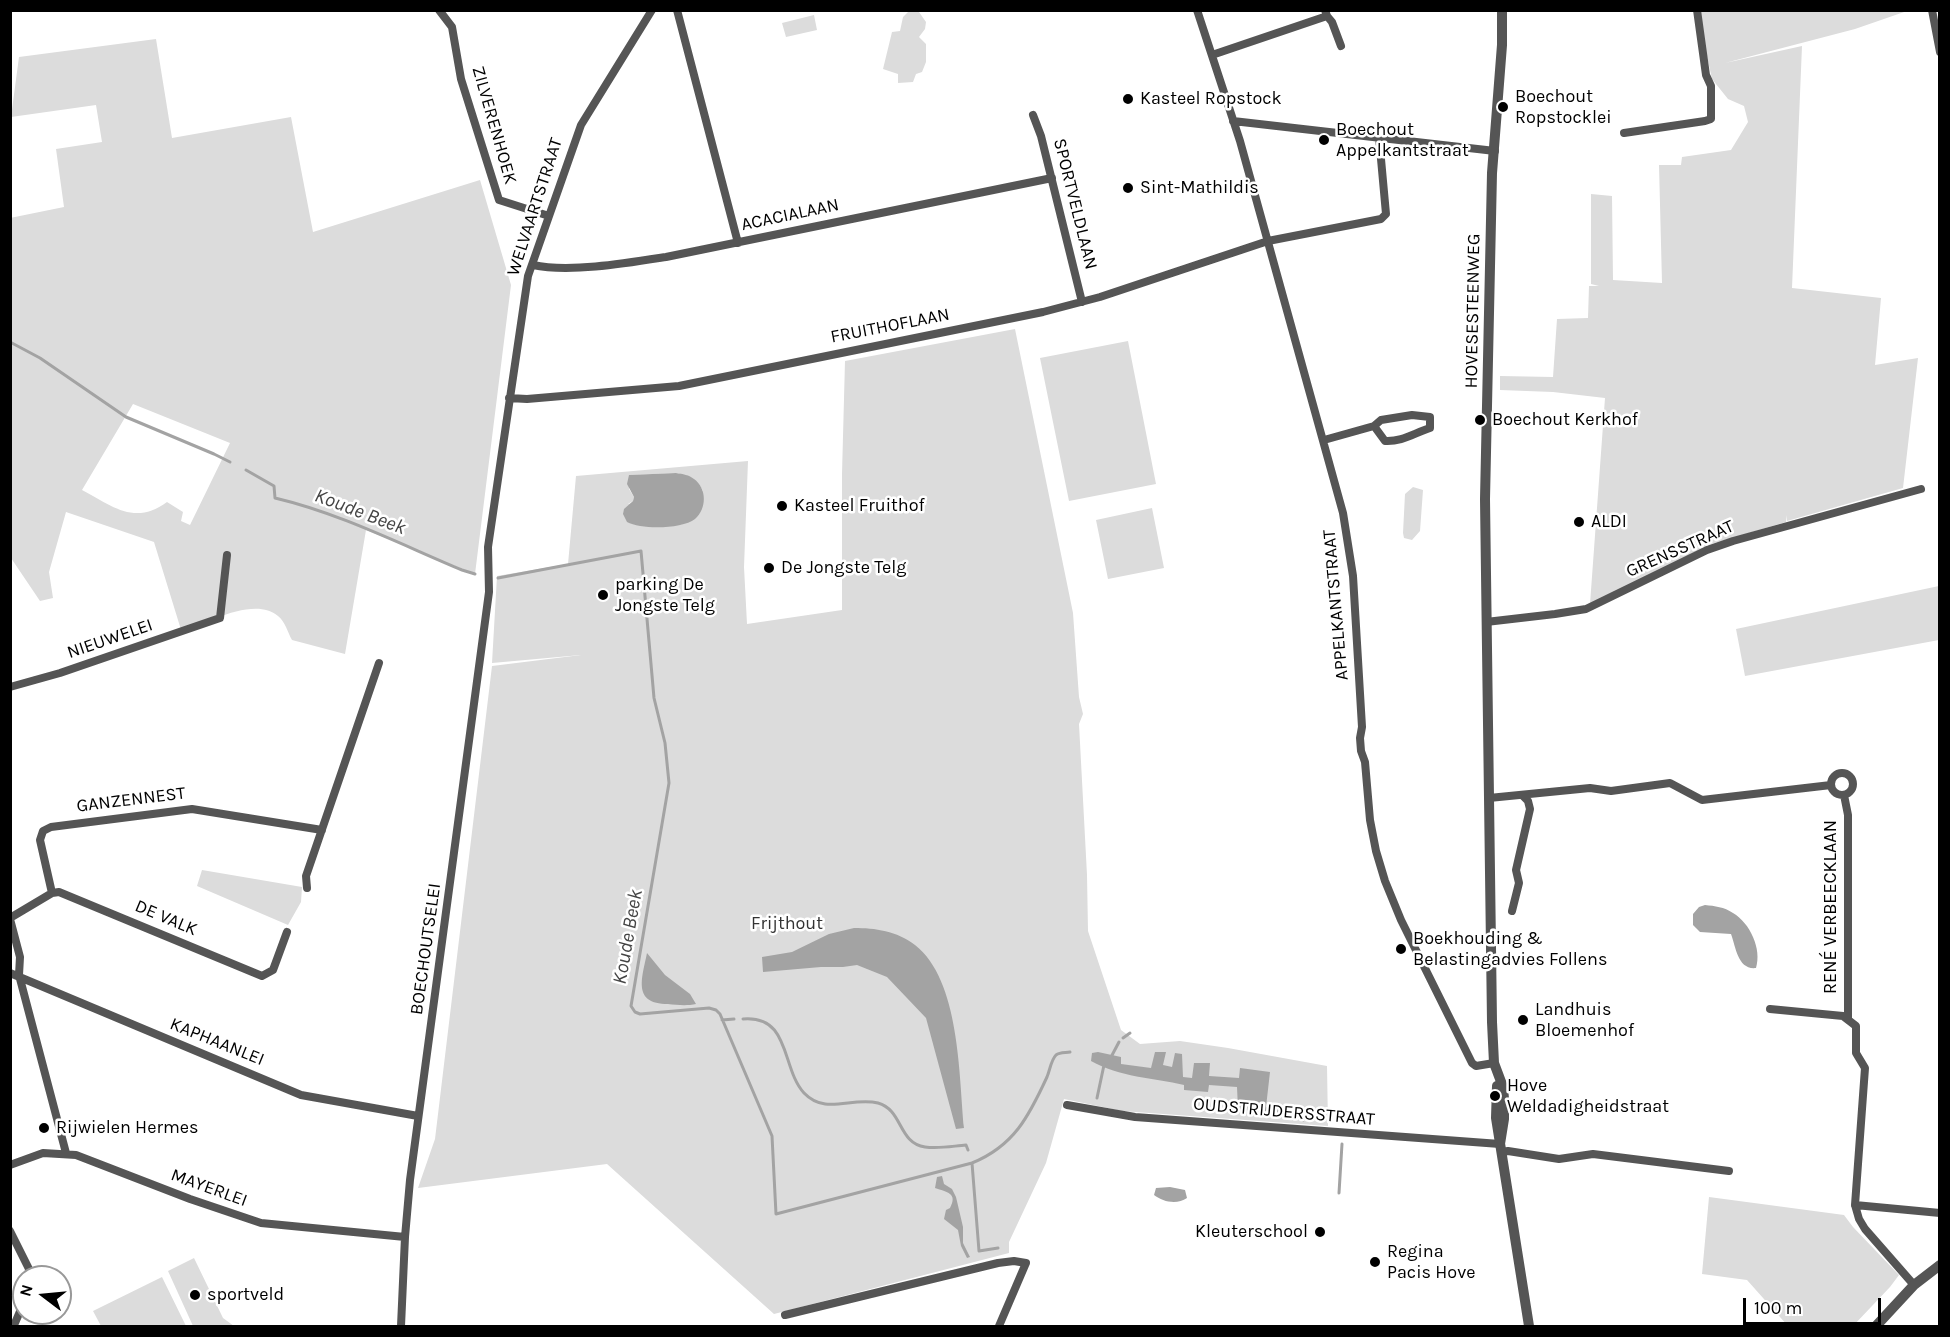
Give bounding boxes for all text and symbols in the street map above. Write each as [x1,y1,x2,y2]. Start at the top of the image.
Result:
street label: ZILVERENHOEK [467,64,521,186]
place label: Boechout Ropstocklei [1515,86,1612,128]
place label: Kasteel Ropstock [1140,88,1282,110]
marker: Kasteel Ropstock [1121,92,1135,106]
marker: Boechout Ropstocklei [1496,100,1510,114]
place label: Boechout Appelkantstraat [1336,119,1469,162]
marker: Boechout Appelkantstraat [1317,133,1331,147]
street label: WELVAARTSTRAAT [502,135,568,279]
street label: SPORTVELDLAAN [1048,136,1102,272]
place label: Sint-Mathildis [1140,177,1259,199]
marker: Sint-Mathildis [1121,181,1135,195]
street label: ACACIALAAN [739,194,841,236]
street label: HOVESESTEENWEG [1461,233,1485,389]
street label: FRUITHOFLAAN [829,304,951,348]
place label: Boechout Kerkhof [1492,409,1638,431]
marker: Boechout Kerkhof [1473,413,1487,427]
water label: Koude Beek [311,484,409,540]
place label: Kasteel Fruithof [794,495,925,517]
marker: Kasteel Fruithof [775,499,789,513]
place label: ALDI [1591,511,1627,533]
marker: ALDI [1572,515,1586,529]
street label: GRENSSTRAAT [1623,516,1737,582]
street label: APPELKANTSTRAAT [1319,529,1353,681]
place label: De Jongste Telg [781,557,906,579]
marker: De Jongste Telg [762,561,776,575]
place label: parking De Jongste Telg [615,574,715,616]
marker: parking De Jongste Telg [596,588,610,602]
street label: NIEUWELEI [64,614,156,664]
street label: GANZENNEST [75,783,187,817]
street label: RENÉ VERBEECKLAAN [1820,820,1842,994]
street label: BOECHOUTSELEI [406,882,446,1016]
water label: Koude Beek [608,888,648,986]
street label: DE VALK [132,895,200,941]
park label: Frijthout [751,913,823,935]
place label: Boekhouding & Belastingadvies Follens [1413,928,1607,970]
marker: Boekhouding & Belastingadvies Follens [1394,942,1408,956]
place label: Landhuis Bloemenhof [1535,999,1634,1042]
street label: KAPHAANLEI [167,1013,267,1071]
marker: Landhuis Bloemenhof [1516,1013,1530,1027]
place label: Hove Weldadigheidstraat [1507,1075,1669,1118]
marker: Hove Weldadigheidstraat [1488,1089,1502,1103]
street label: OUDSTRIJDERSSTRAAT [1192,1093,1376,1131]
place label: Rijwielen Hermes [56,1117,198,1139]
marker: Rijwielen Hermes [37,1121,51,1135]
street label: MAYERLEI [168,1164,250,1212]
place label: Kleuterschool [1195,1221,1308,1243]
marker: Kleuterschool [1313,1225,1327,1239]
place label: Regina Pacis Hove [1387,1241,1475,1284]
marker: Regina Pacis Hove [1368,1255,1382,1269]
north arrow [12,1265,72,1325]
text: N [15,1282,37,1299]
place label: sportveld [207,1284,284,1306]
scale bar [1746,1286,1884,1324]
marker: sportveld [188,1288,202,1302]
text: 100 m [1754,1297,1802,1319]

